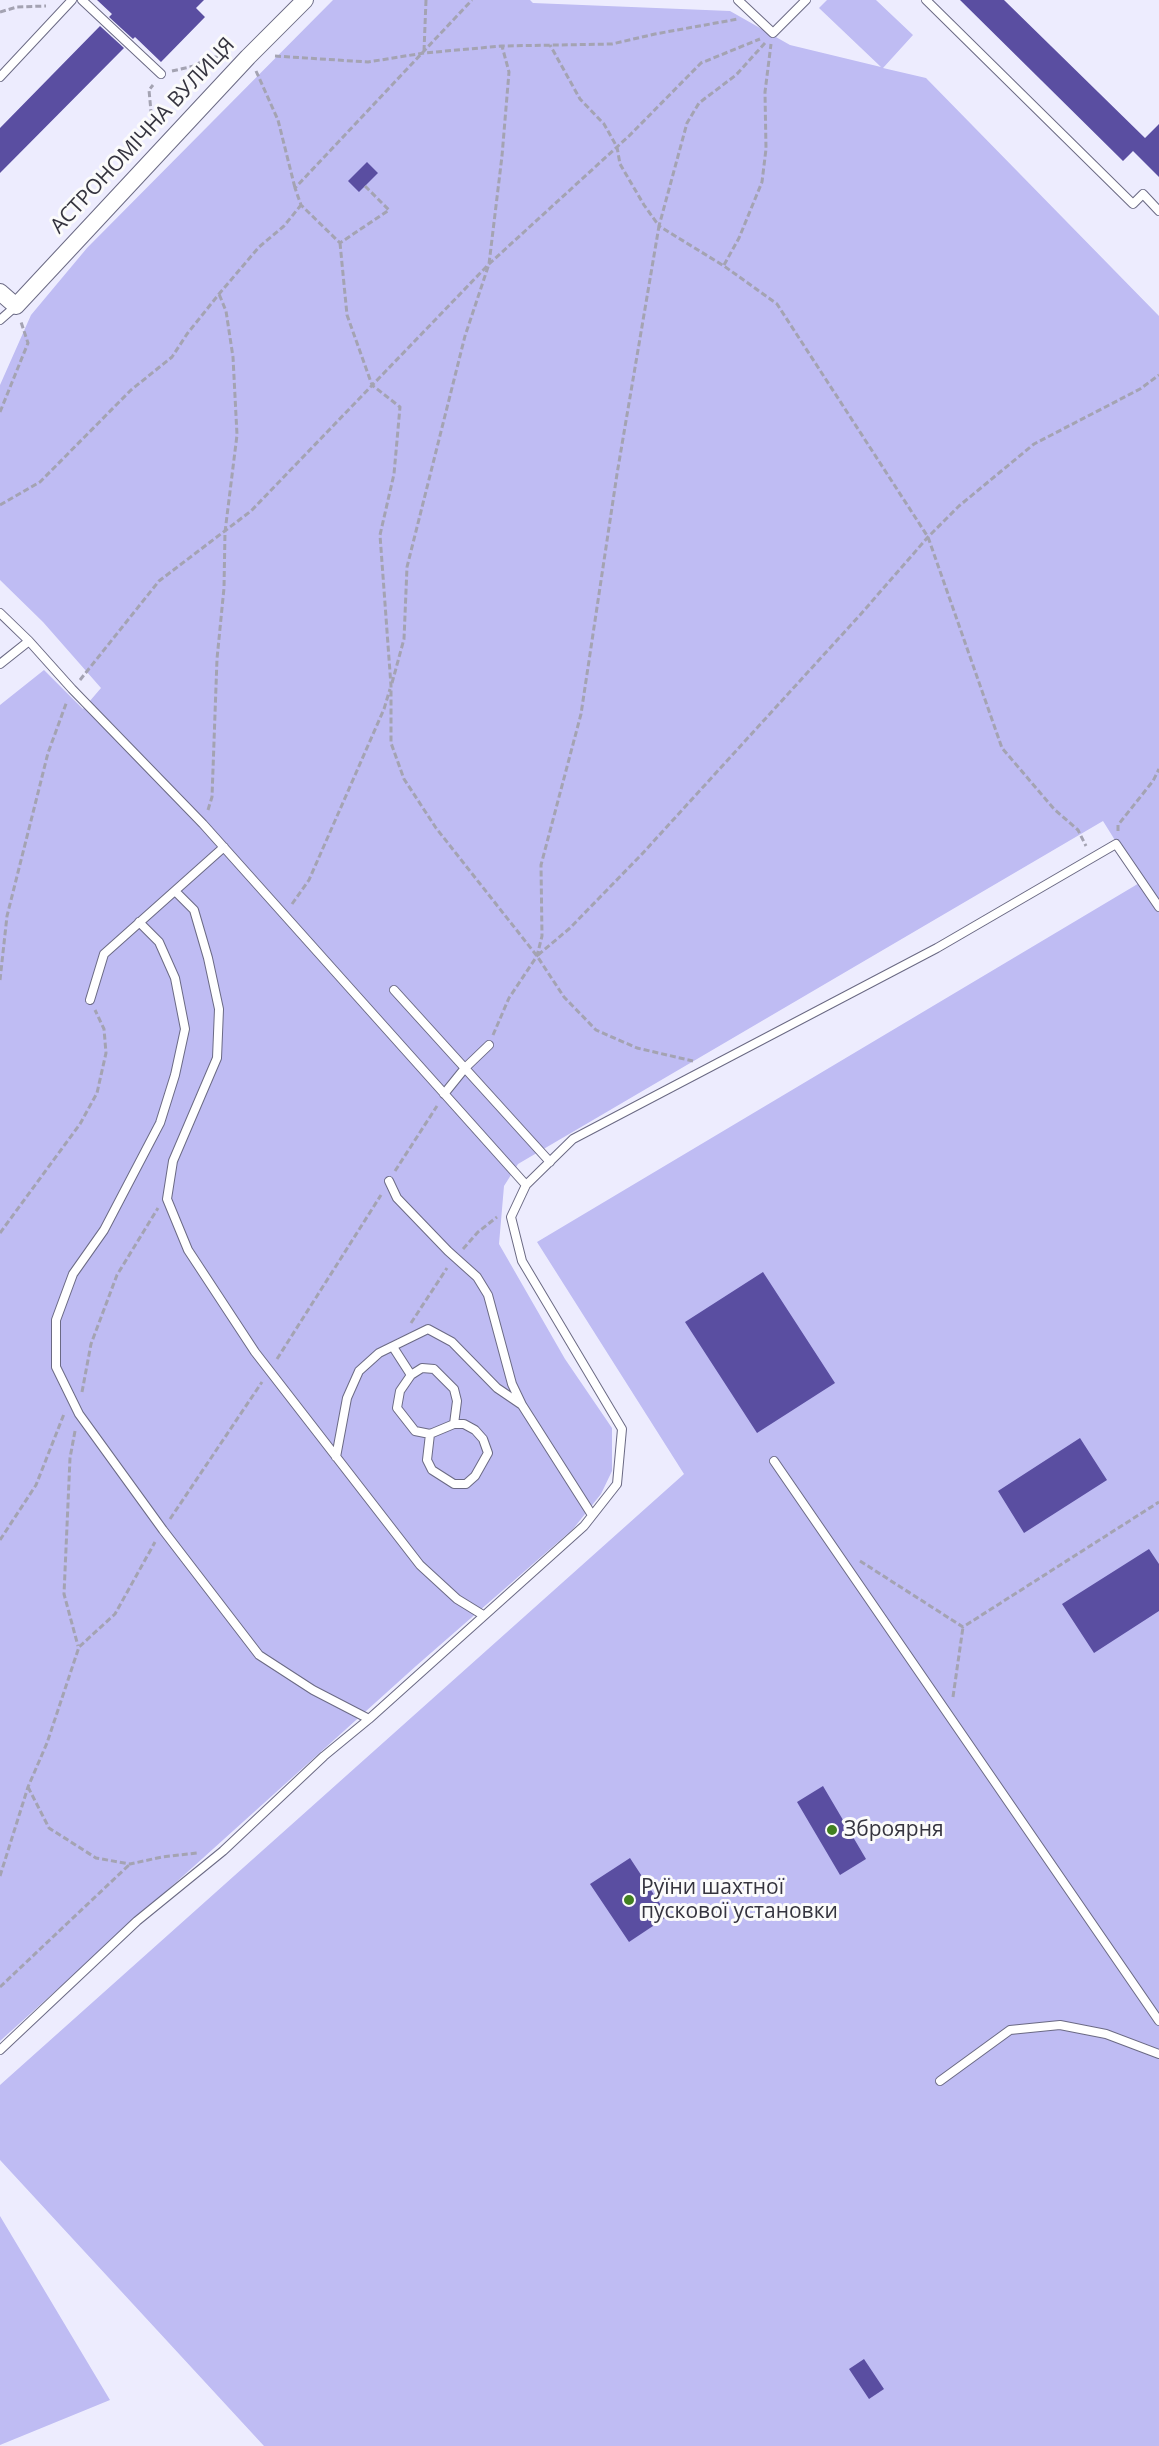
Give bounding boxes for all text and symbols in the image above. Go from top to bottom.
street label: АСТРОНОМІЧНА ВУЛИЦЯ [46,33,240,239]
place label: Зброярня [844,1817,944,1843]
marker: Зброярня [825,1823,839,1837]
place label: Руїни шахтної пускової установки [641,1875,838,1925]
marker: Руїни шахтної пускової установки [622,1893,636,1907]

